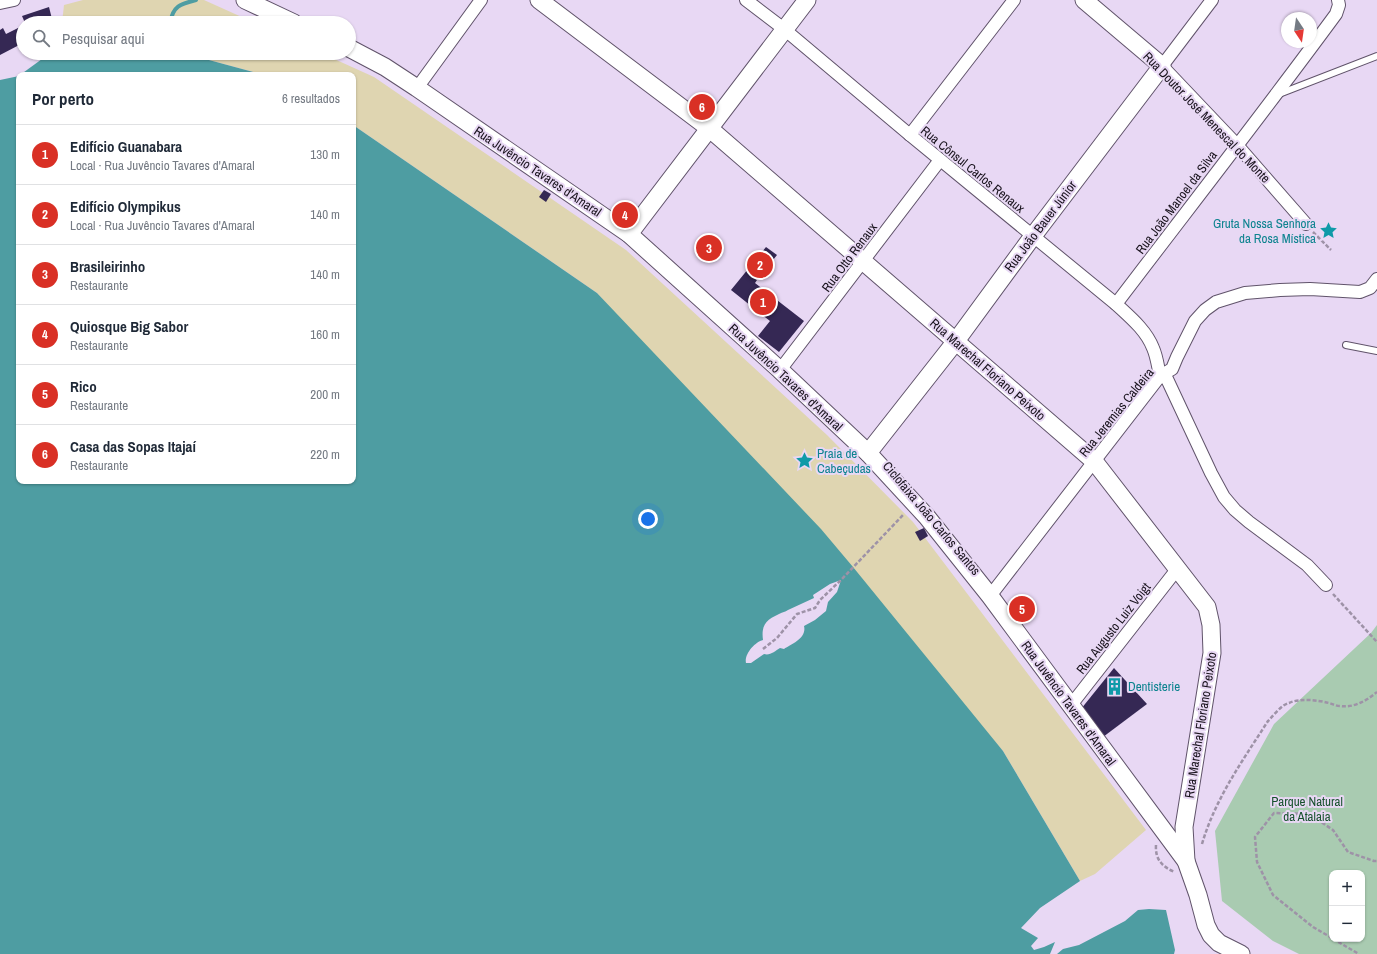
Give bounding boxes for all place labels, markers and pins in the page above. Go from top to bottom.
pin: 6 [689,92,715,122]
pin: 4 [612,200,638,230]
place label: Gruta Nossa Senhora da Rosa Mística [1213,215,1316,247]
place icon: Gruta Nossa Senhora da Rosa Mística [1319,220,1339,240]
pin: 3 [696,233,722,263]
pin: 2 [747,250,773,280]
pin: 1 [750,287,776,317]
place label: Praia de Cabeçudas [817,445,871,477]
place icon: Praia de Cabeçudas [794,450,814,470]
pin: 5 [1009,594,1035,624]
building icon: Dentisterie [1105,676,1125,696]
place label: Dentisterie [1128,678,1180,695]

